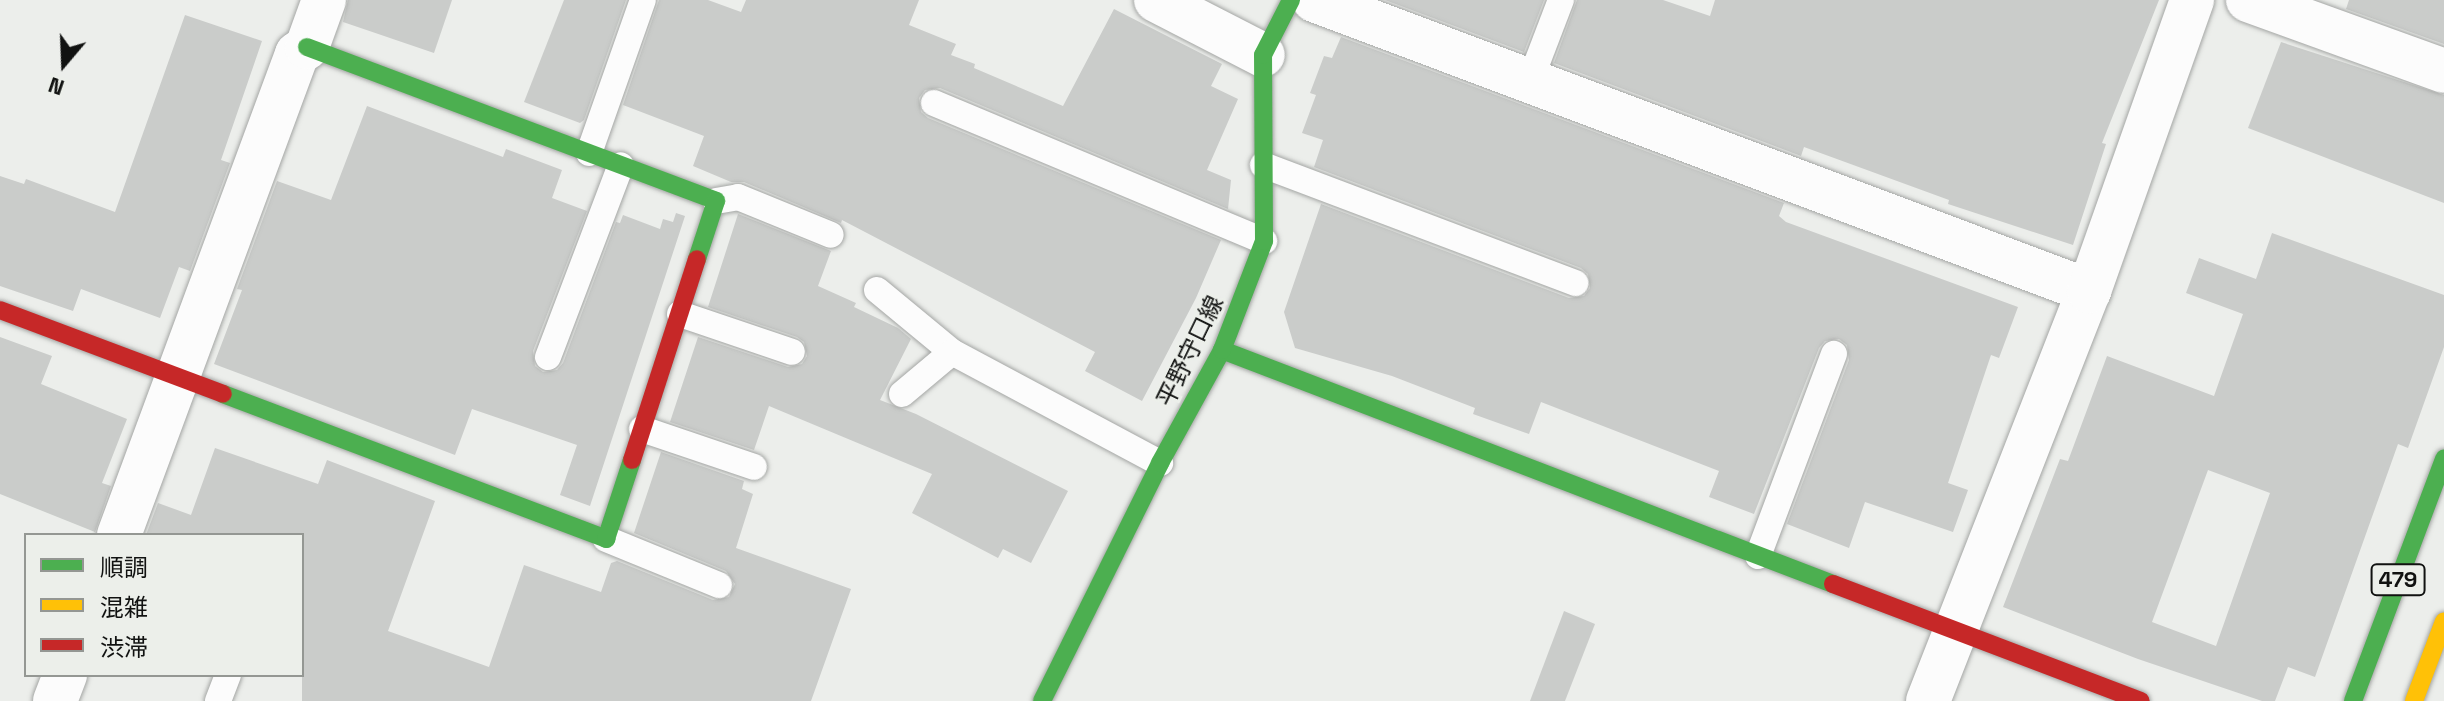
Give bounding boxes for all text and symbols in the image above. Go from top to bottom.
north arrow [24,24,104,104]
text: N [45,71,68,102]
street label: 平野守口線 [1151,291,1229,411]
legend [24,533,304,677]
text: 順調 [100,552,148,583]
road number: 479 [2370,562,2426,598]
text: 混雑 [100,592,148,623]
text: 渋滞 [100,632,148,663]

